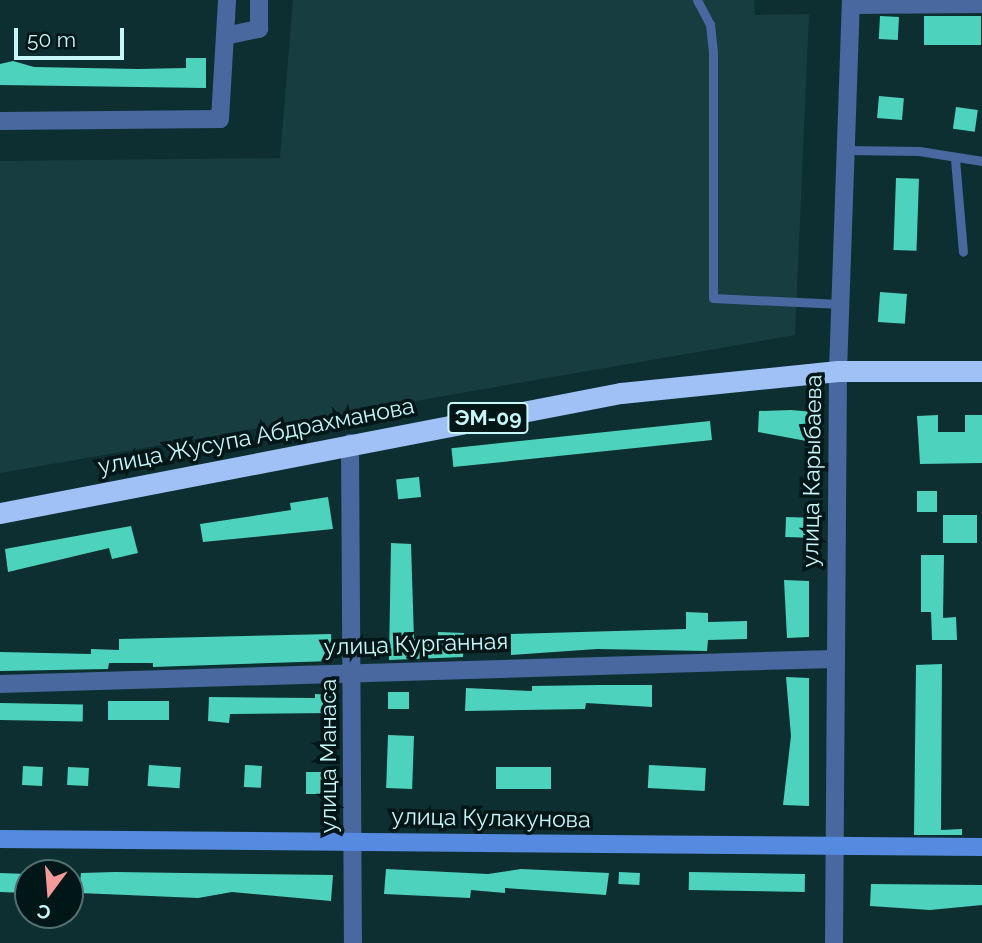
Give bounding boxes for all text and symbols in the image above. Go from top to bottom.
scale bar [18,14,128,58]
text: 50 m [27,27,76,52]
street label: улица Карыбаева [797,374,827,568]
street label: улица Жусупа Абдрахманова [95,392,417,480]
road number: ЭМ-09 [446,400,530,436]
street label: улица Курганная [323,627,509,661]
street label: улица Манаса [314,679,342,833]
street label: улица Кулакунова [391,802,591,834]
north arrow [14,859,84,929]
text: С [34,900,53,925]

